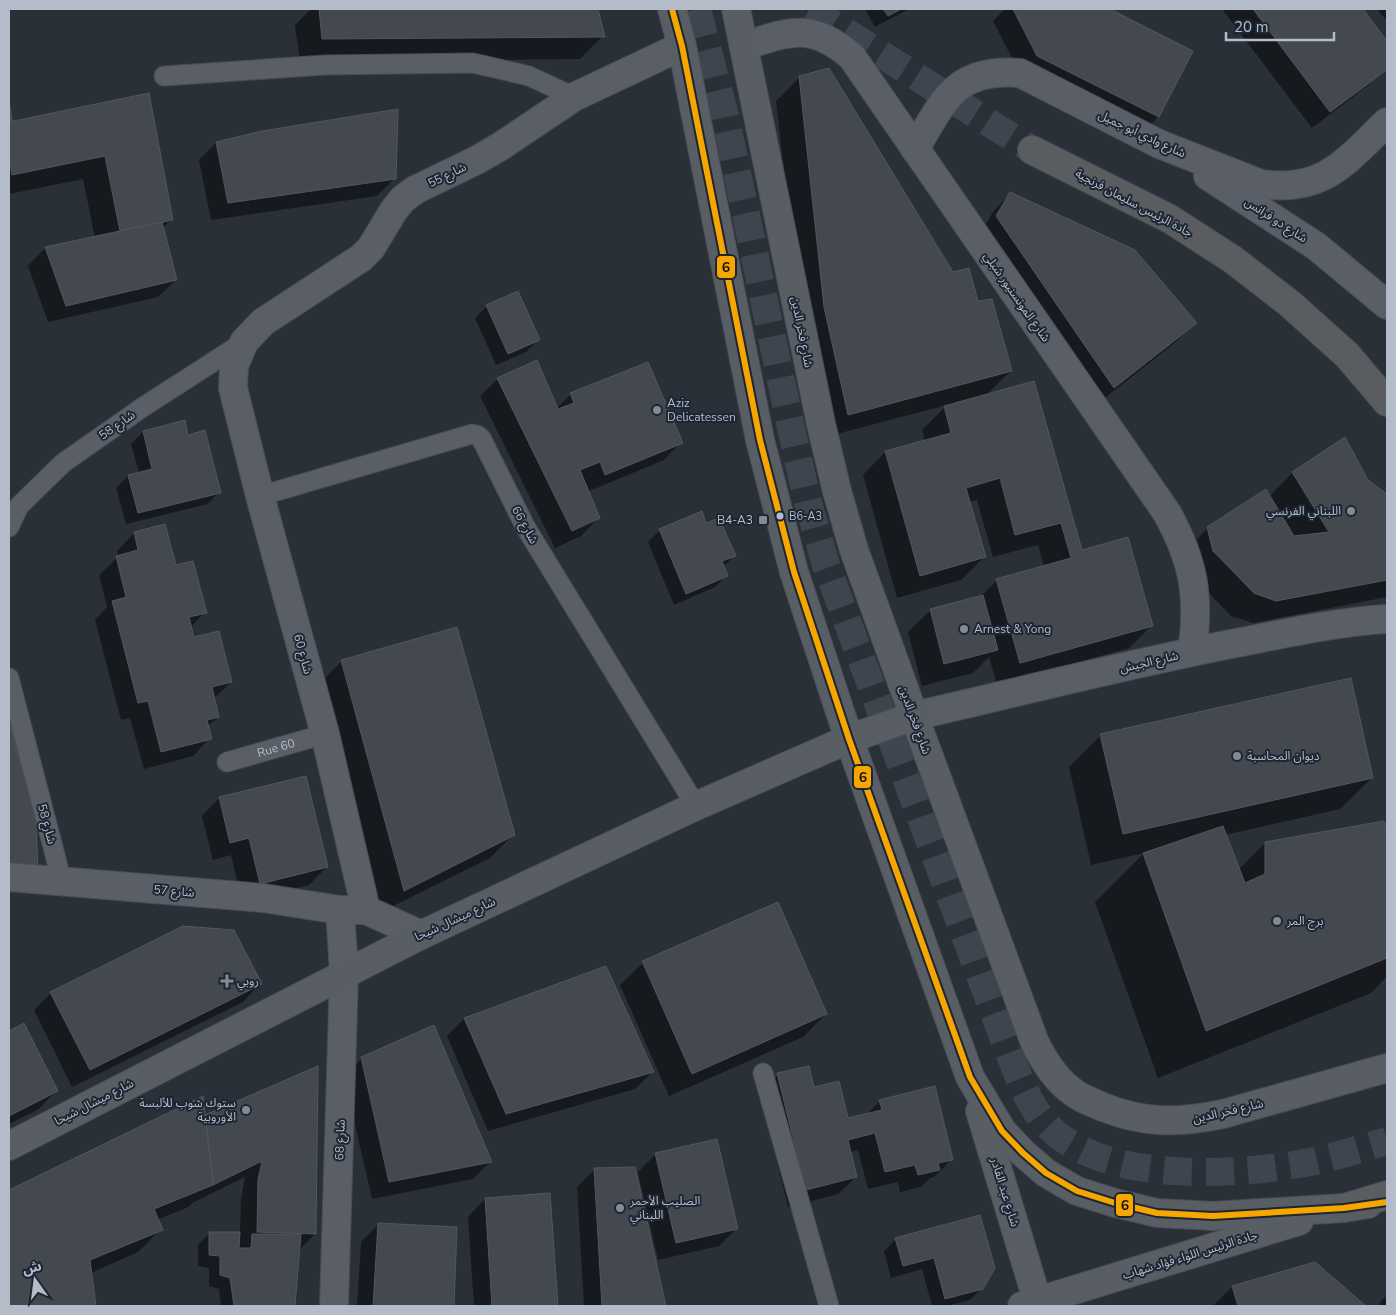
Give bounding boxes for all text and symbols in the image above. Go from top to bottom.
scale bar [1226,10,1334,42]
text: 20 m [1234,17,1269,37]
street label: شارع وادي أبو جميل [1095,107,1188,163]
street label: شارع 55 [425,159,469,192]
street label: جادة الرئيس سليمان فرنجية [1073,165,1195,241]
street label: شارع دو فرانس [1241,194,1310,247]
street label: شارع المونسنيور شبلي [979,249,1054,346]
line badge: 6 [716,255,736,279]
text: 6 [722,258,730,277]
street label: شارع فخر الدين [786,295,817,369]
place label: Aziz Delicatessen [667,395,736,425]
marker: Aziz Delicatessen [651,404,663,416]
street label: شارع 58 [96,407,139,444]
street label: شارع 66 [507,503,542,547]
place label: اللبناني الفرنسي [1266,503,1341,521]
marker: اللبناني الفرنسي [1345,505,1357,517]
place label: B6-A3 [789,509,822,524]
marker: B6-A3 [775,511,785,521]
place label: B4-A3 [717,512,753,528]
marker: B4-A3 [757,514,769,526]
place label: Arnest & Yong [974,621,1051,637]
marker: Arnest & Yong [958,623,970,635]
street label: شارع 60 [289,632,316,676]
street label: شارع الجيش [1118,647,1180,677]
street label: شارع فخر الدين [894,683,935,757]
street label: Rue 60 [255,735,297,761]
place label: ديوان المحاسبة [1247,748,1320,764]
marker: ديوان المحاسبة [1231,750,1243,762]
line badge: 6 [853,765,872,789]
text: 6 [859,768,867,787]
street label: شارع 58 [33,802,60,846]
street label: شارع 57 [153,881,195,902]
street label: شارع ميشال شيحا [412,893,498,946]
place label: برج المر [1286,913,1323,930]
marker: برج المر [1271,915,1283,927]
place label: روبي [237,973,259,991]
marker: روبي [221,975,233,987]
street label: شارع ميشال شيحا [51,1075,137,1130]
place label: ستوك شوب للألبسة الأوروبية [139,1095,236,1125]
street label: شارع فخر الدين [1191,1095,1265,1128]
marker: ستوك شوب للألبسة الأوروبية [240,1104,252,1116]
street label: شارع 68 [331,1119,350,1161]
street label: شارع عبد القادر [986,1154,1023,1229]
place label: الصليب الأحمر اللبناني [629,1193,700,1225]
line badge: 6 [1115,1193,1134,1217]
text: 6 [1121,1196,1129,1215]
marker: الصليب الأحمر اللبناني [614,1202,626,1214]
street label: جادة الرئيس اللواء فؤاد شهاب [1121,1227,1259,1283]
north arrow [10,1255,60,1305]
text: ش [20,1256,44,1279]

